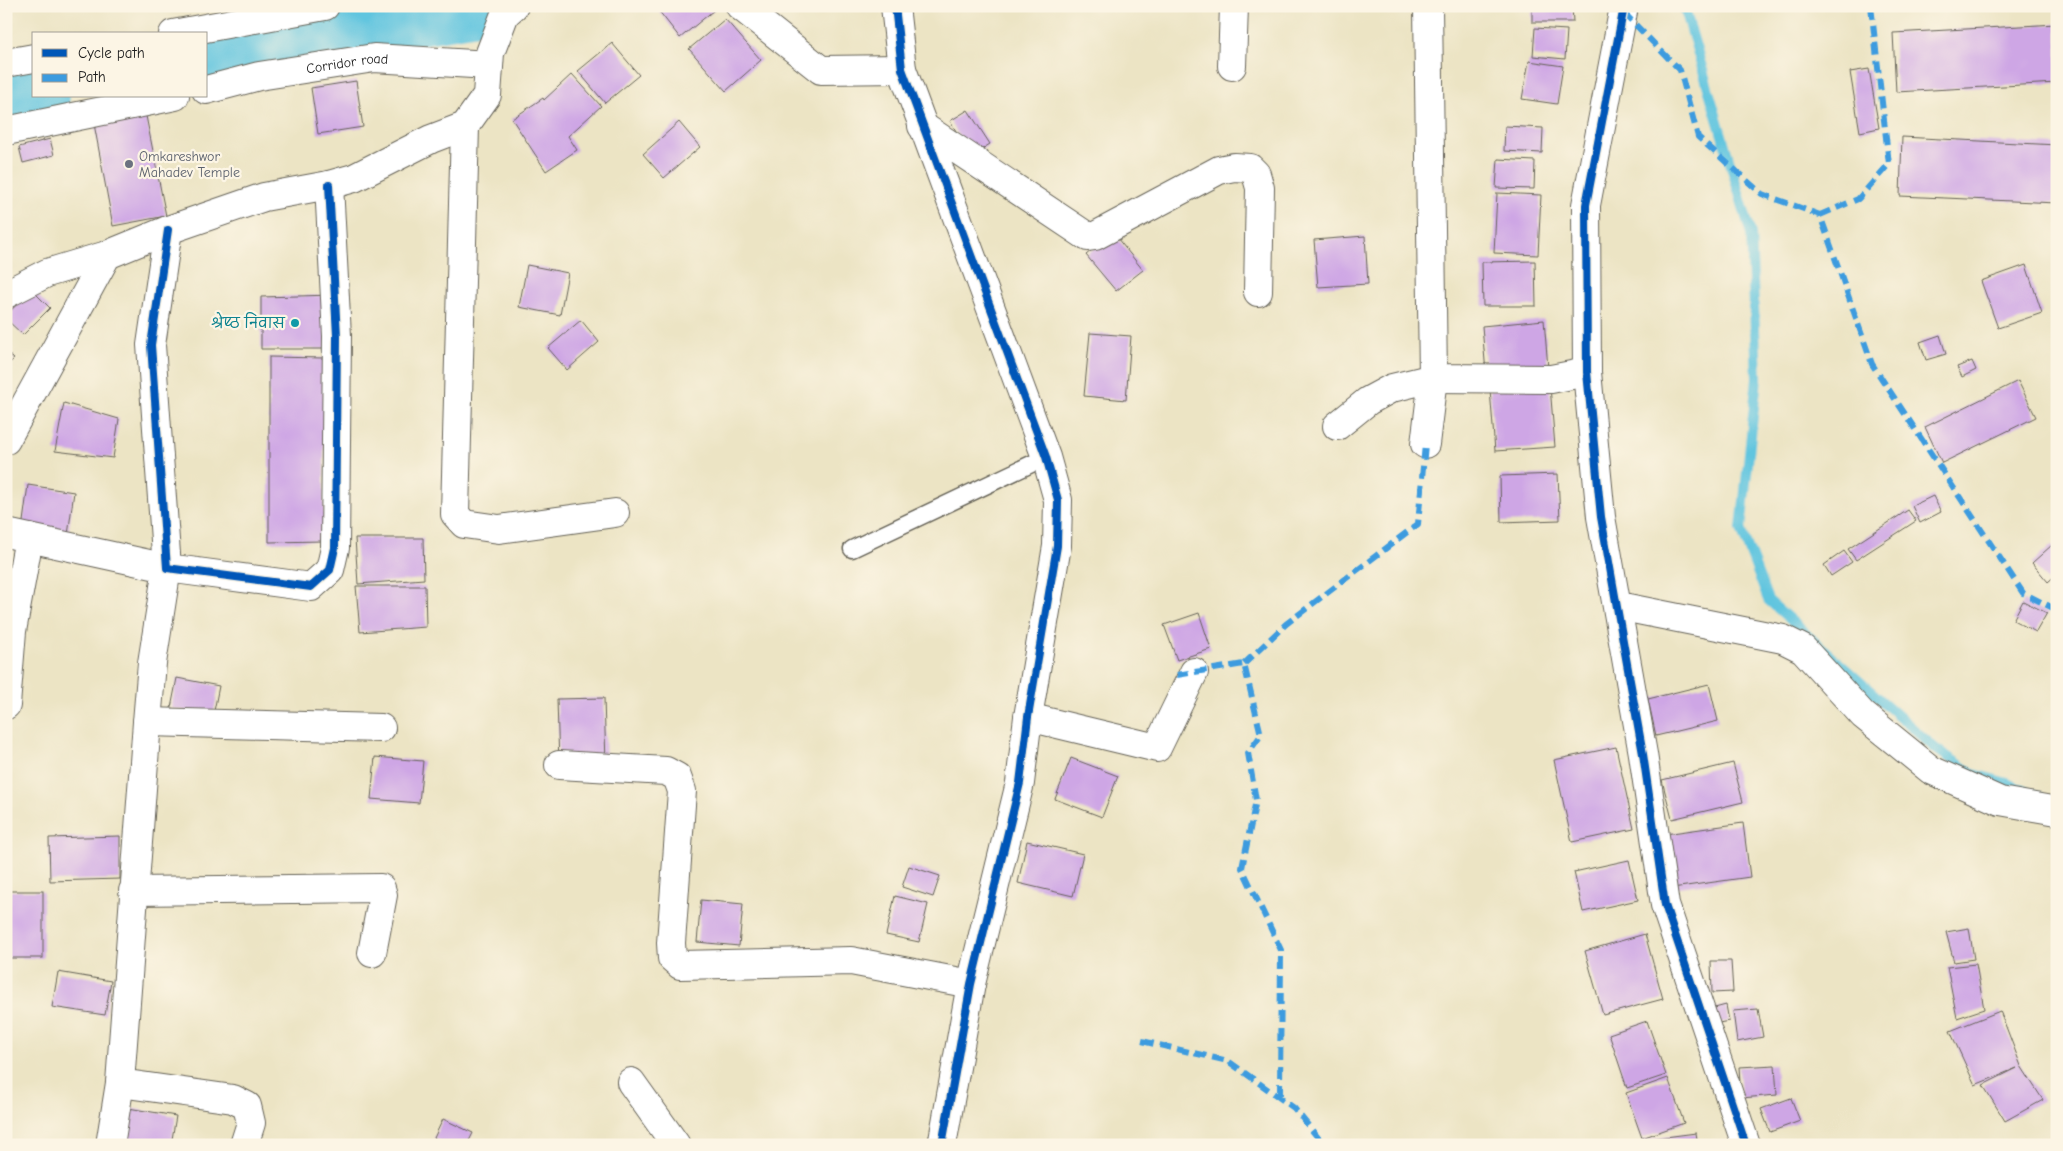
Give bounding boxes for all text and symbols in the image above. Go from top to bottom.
legend [32,32,208,98]
text: Cycle path [78,44,145,62]
street label: Corridor road [305,49,389,77]
text: Path [78,68,106,86]
place label: Omkareshwor Mahadev Temple [139,148,240,181]
marker: Omkareshwor Mahadev Temple [123,158,135,170]
place label: श्रेष्ठ निवास [211,312,287,332]
marker: श्रेष्ठ निवास [289,317,301,329]

